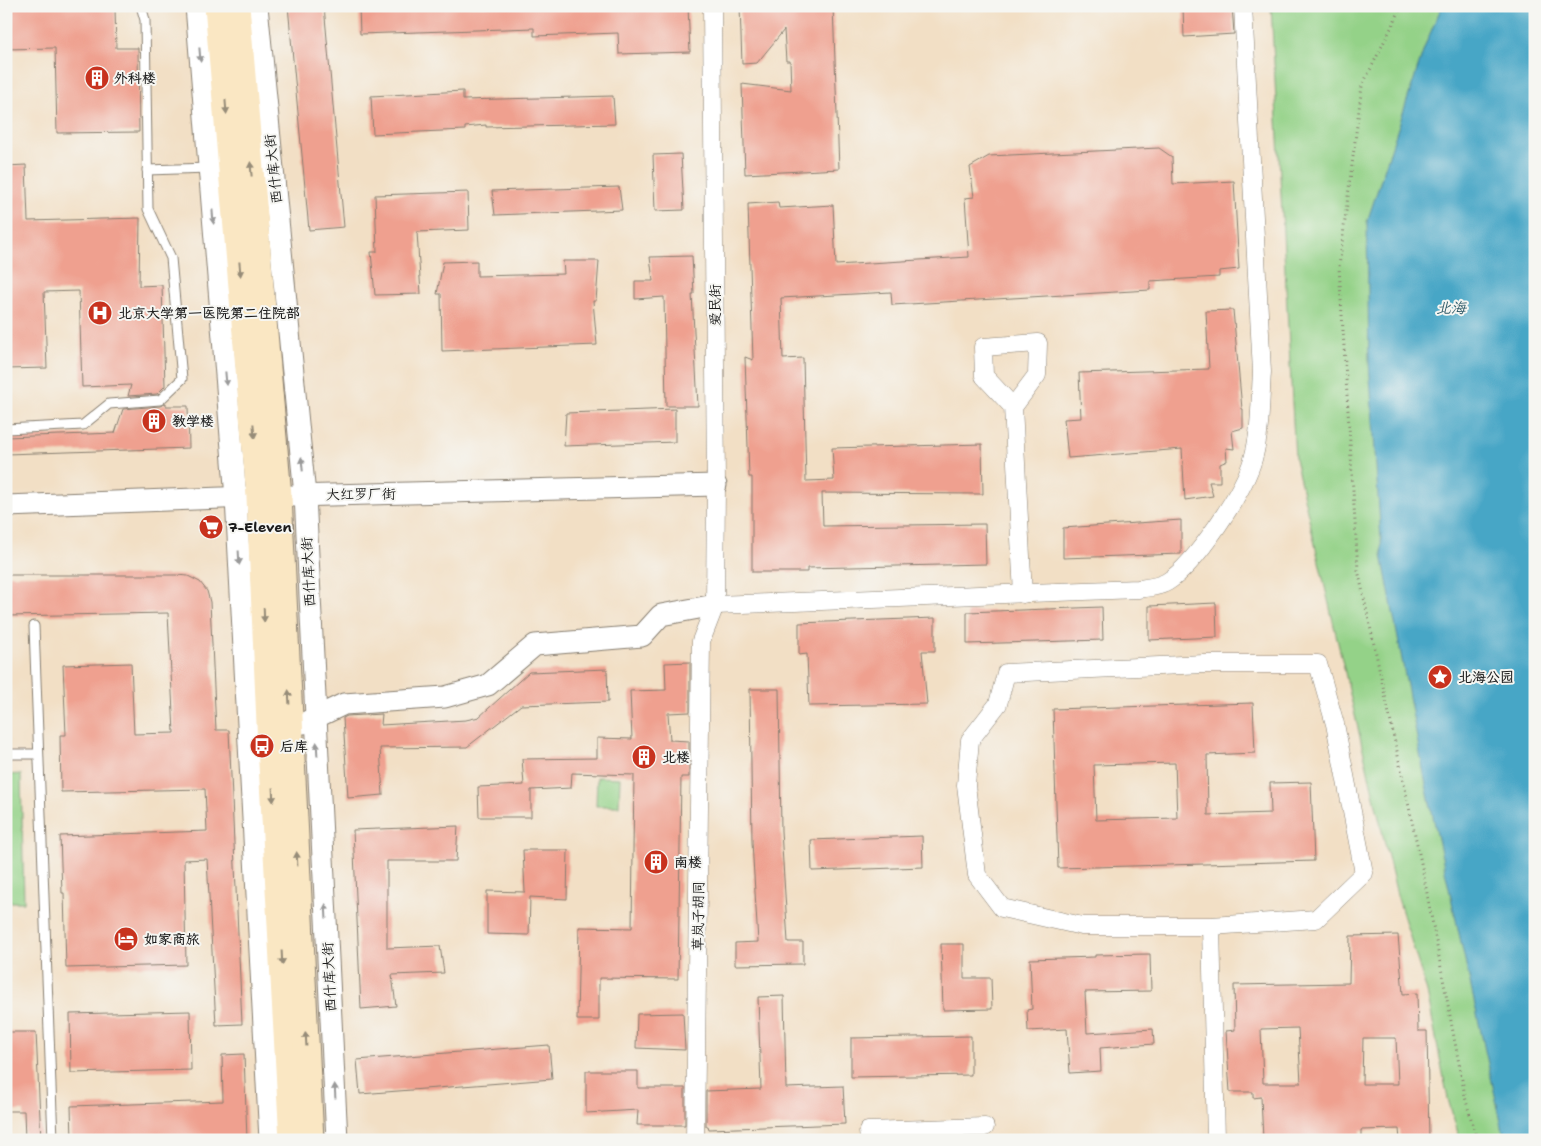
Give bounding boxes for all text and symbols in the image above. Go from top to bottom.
one-way arrow [196,47,204,63]
building icon: 外科楼 [84,65,110,91]
place label: 外科楼 [114,69,156,87]
one-way arrow [222,99,230,115]
street label: 西什库大街 [260,133,286,205]
one-way arrow [247,160,255,176]
one-way arrow [209,209,217,225]
one-way arrow [236,261,244,277]
street label: 爱民街 [706,284,724,326]
water label: 北海 [1436,298,1468,318]
hospital icon: 北京大学第一医院第二住院部 [87,300,113,326]
place label: 北京大学第一医院第二住院部 [118,304,300,322]
one-way arrow [223,371,231,387]
building icon: 教学楼 [141,408,167,434]
place label: 教学楼 [172,412,214,430]
one-way arrow [250,423,258,439]
one-way arrow [297,456,305,472]
street label: 大红罗厂街 [326,484,396,504]
supermarket icon: 7-Eleven [198,514,224,540]
place label: 7-Eleven [228,518,292,536]
street label: 西什库大街 [297,537,319,607]
one-way arrow [236,550,244,566]
one-way arrow [261,608,269,624]
place icon: 北海公园 [1427,664,1453,690]
place label: 北海公园 [1458,668,1514,686]
one-way arrow [284,688,292,704]
bus stop icon: 后库 [249,733,275,759]
place label: 后库 [280,737,308,755]
one-way arrow [313,741,321,757]
building icon: 北楼 [631,744,657,770]
place label: 北楼 [662,748,690,766]
one-way arrow [269,788,277,804]
building icon: 南楼 [643,849,669,875]
one-way arrow [293,851,301,867]
place label: 南楼 [674,853,702,871]
street label: 草岚子胡同 [688,881,708,951]
one-way arrow [321,903,329,919]
hotel icon: 如家商旅 [113,926,139,952]
place label: 如家商旅 [144,930,200,948]
street label: 西什库大街 [318,942,340,1012]
one-way arrow [278,950,286,966]
one-way arrow [301,1030,309,1046]
one-way arrow [330,1083,338,1099]

